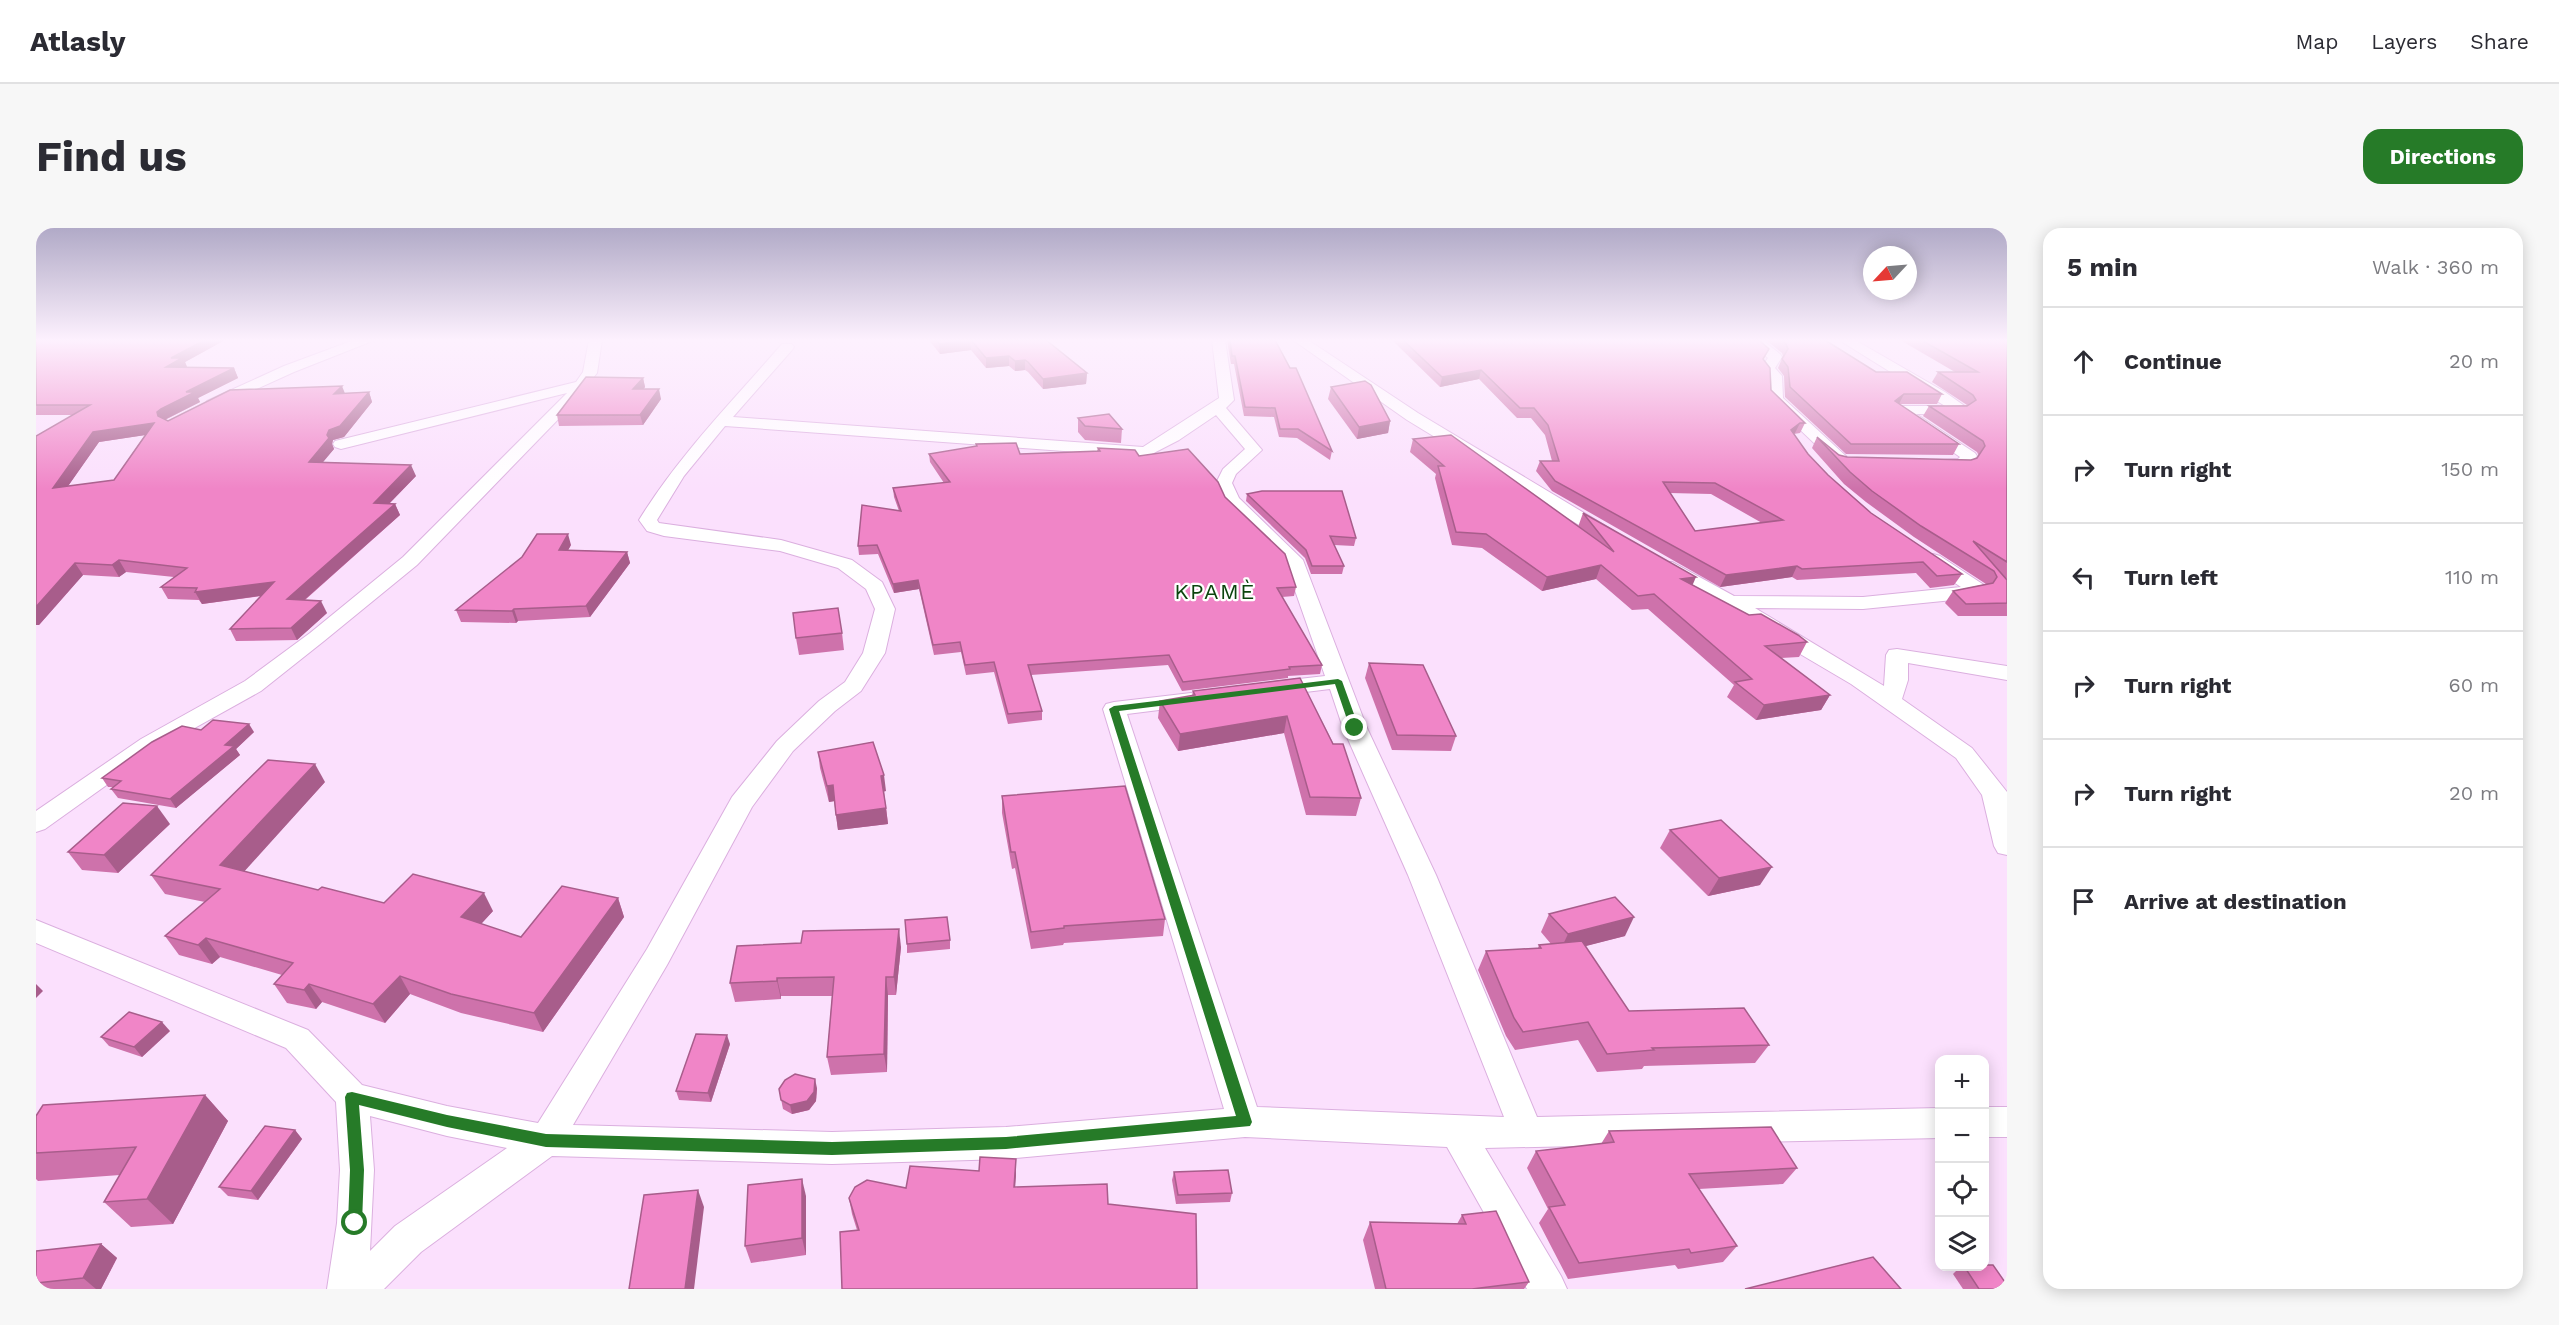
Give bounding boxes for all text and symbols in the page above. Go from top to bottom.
text: Atlasly [30,25,125,58]
text: Map [2295,29,2338,54]
text: Layers [2371,29,2437,54]
text: Share [2470,29,2529,54]
button: Directions [2363,129,2523,184]
text: Find us [36,132,187,181]
north arrow [1863,246,1917,300]
text: 5 min [2067,252,2138,282]
text: Walk · 360 m [2372,255,2499,279]
icon: ahead [2067,345,2100,378]
text: Continue [2124,349,2222,374]
text: 20 m [2449,349,2499,373]
icon: right [2067,453,2100,486]
text: Turn right [2124,457,2231,482]
text: 150 m [2441,457,2499,481]
icon: left [2067,561,2100,594]
text: Turn left [2124,565,2218,590]
text: 110 m [2445,565,2499,589]
district label: KPAMÈ [1174,579,1256,604]
icon: right [2067,669,2100,702]
text: Turn right [2124,673,2231,698]
text: 60 m [2449,673,2499,697]
route end [1341,714,1367,740]
icon: right [2067,777,2100,810]
text: Turn right [2124,781,2231,806]
text: 20 m [2449,781,2499,805]
icon: arrive [2067,885,2100,918]
text: Arrive at destination [2124,889,2347,914]
map controls [1935,1055,1989,1271]
button: + [1935,1055,1989,1109]
button: − [1935,1109,1989,1163]
button: locate [1935,1163,1989,1217]
route start [341,1209,367,1235]
button: layers [1935,1217,1989,1271]

